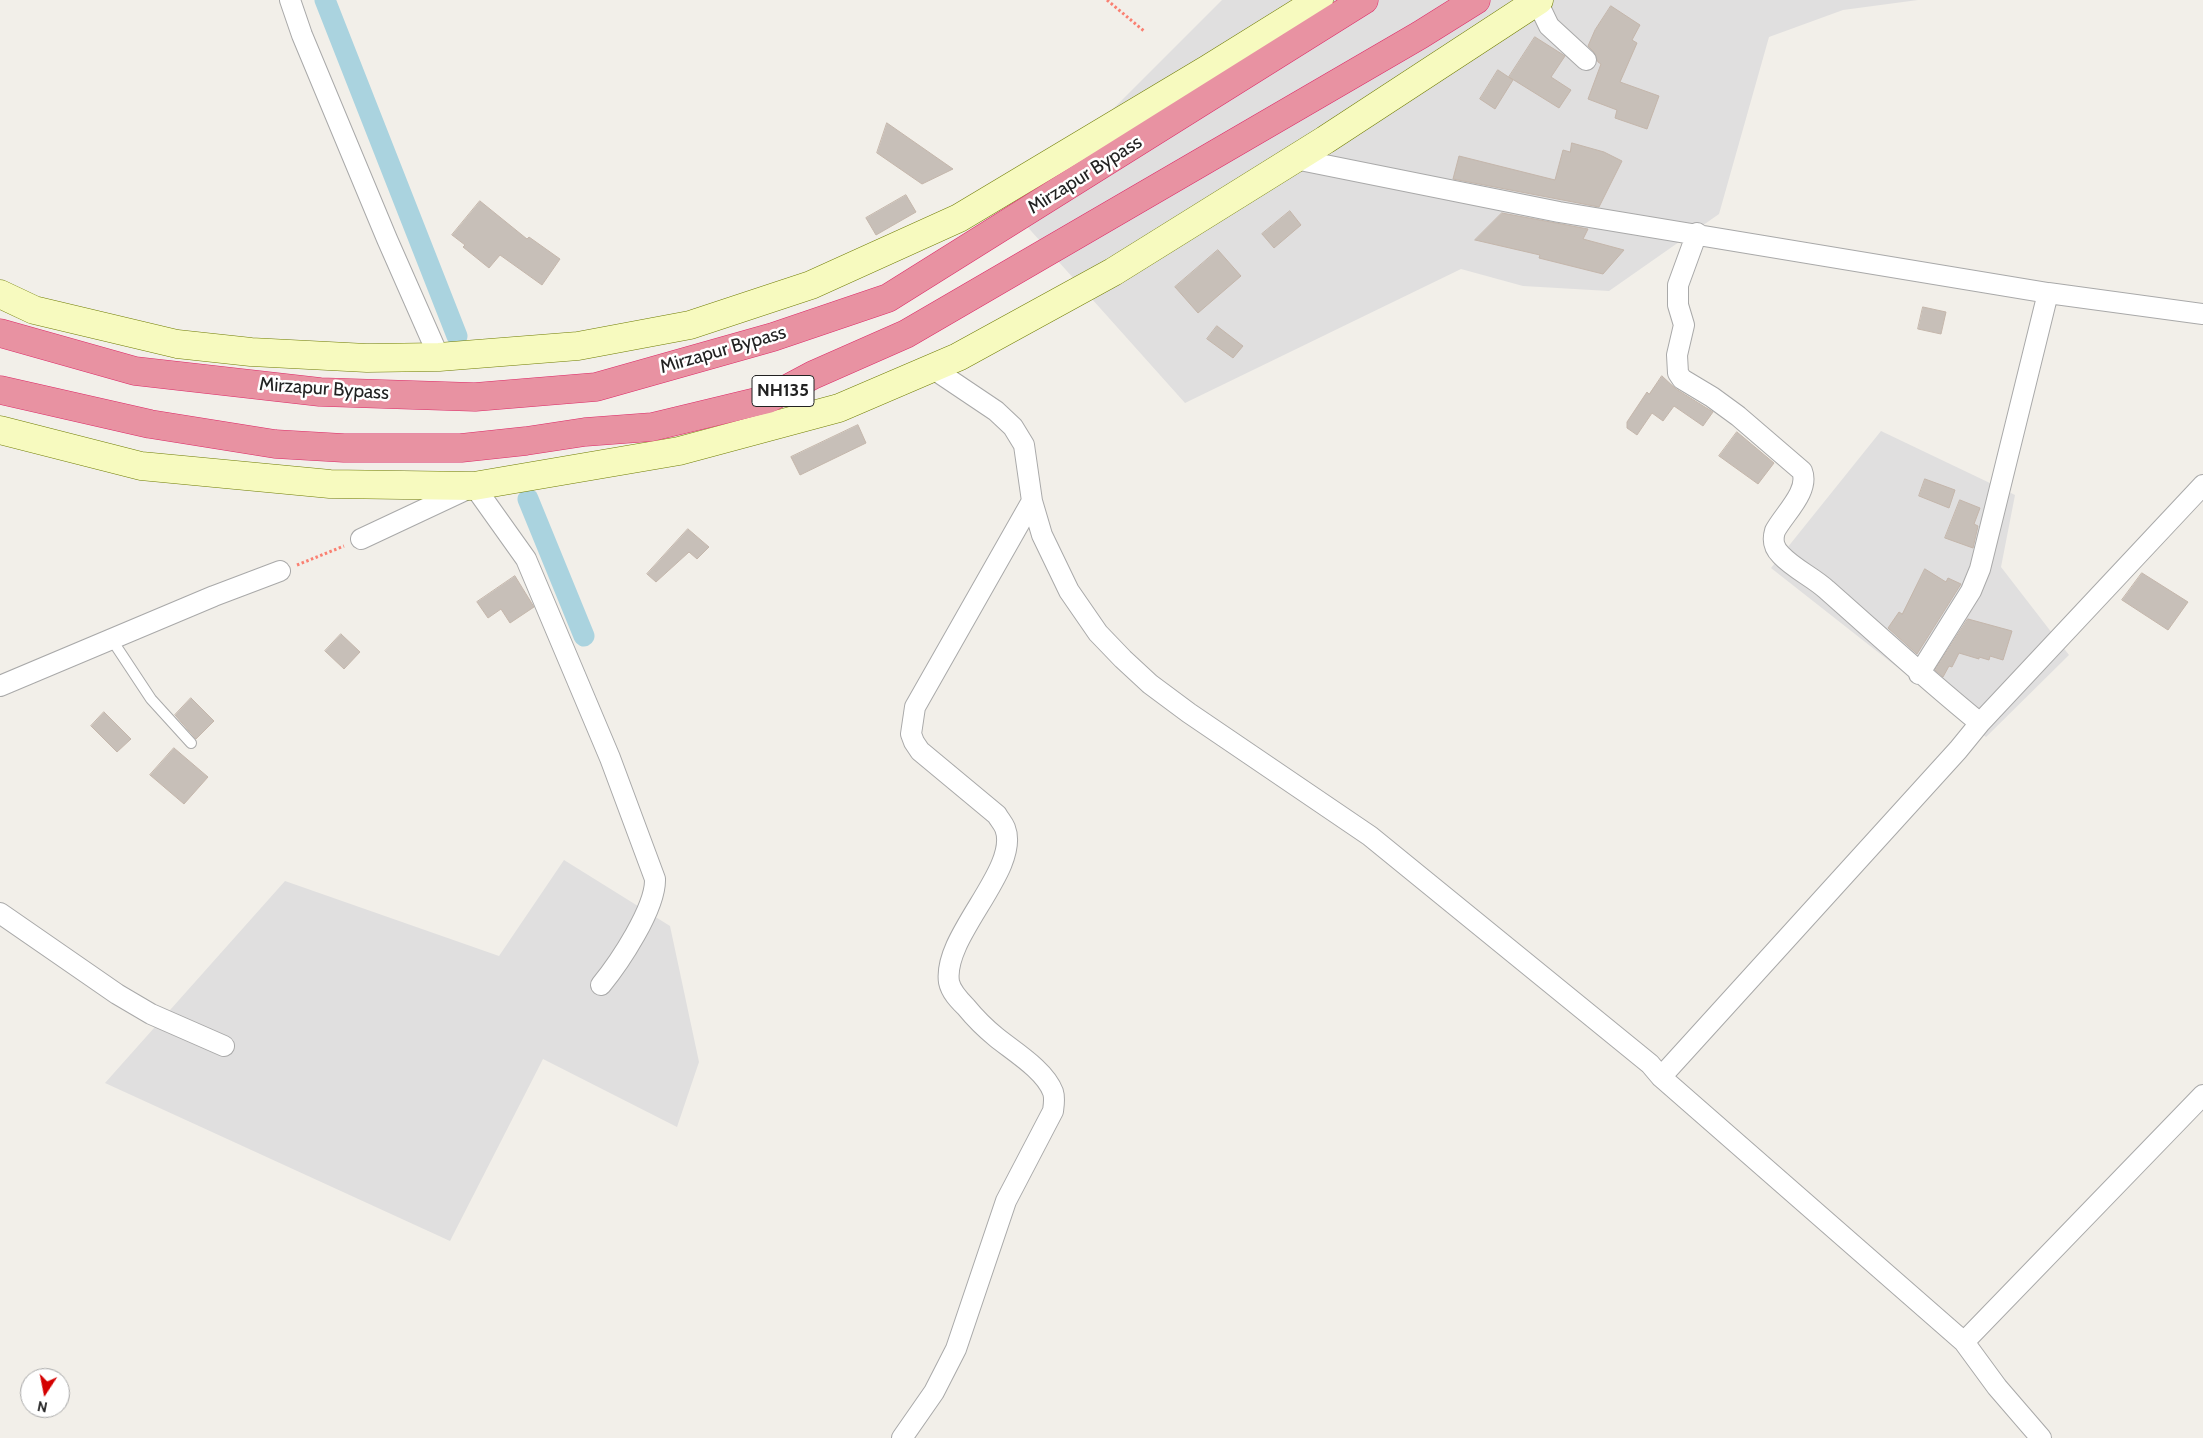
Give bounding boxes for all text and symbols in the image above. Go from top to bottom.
street label: Mirzapur Bypass [1024,131,1146,219]
street label: Mirzapur Bypass [657,321,789,379]
street label: Mirzapur Bypass [258,373,390,405]
road number: NH135 [752,376,814,406]
north arrow [20,1368,70,1418]
text: N [36,1397,49,1417]

